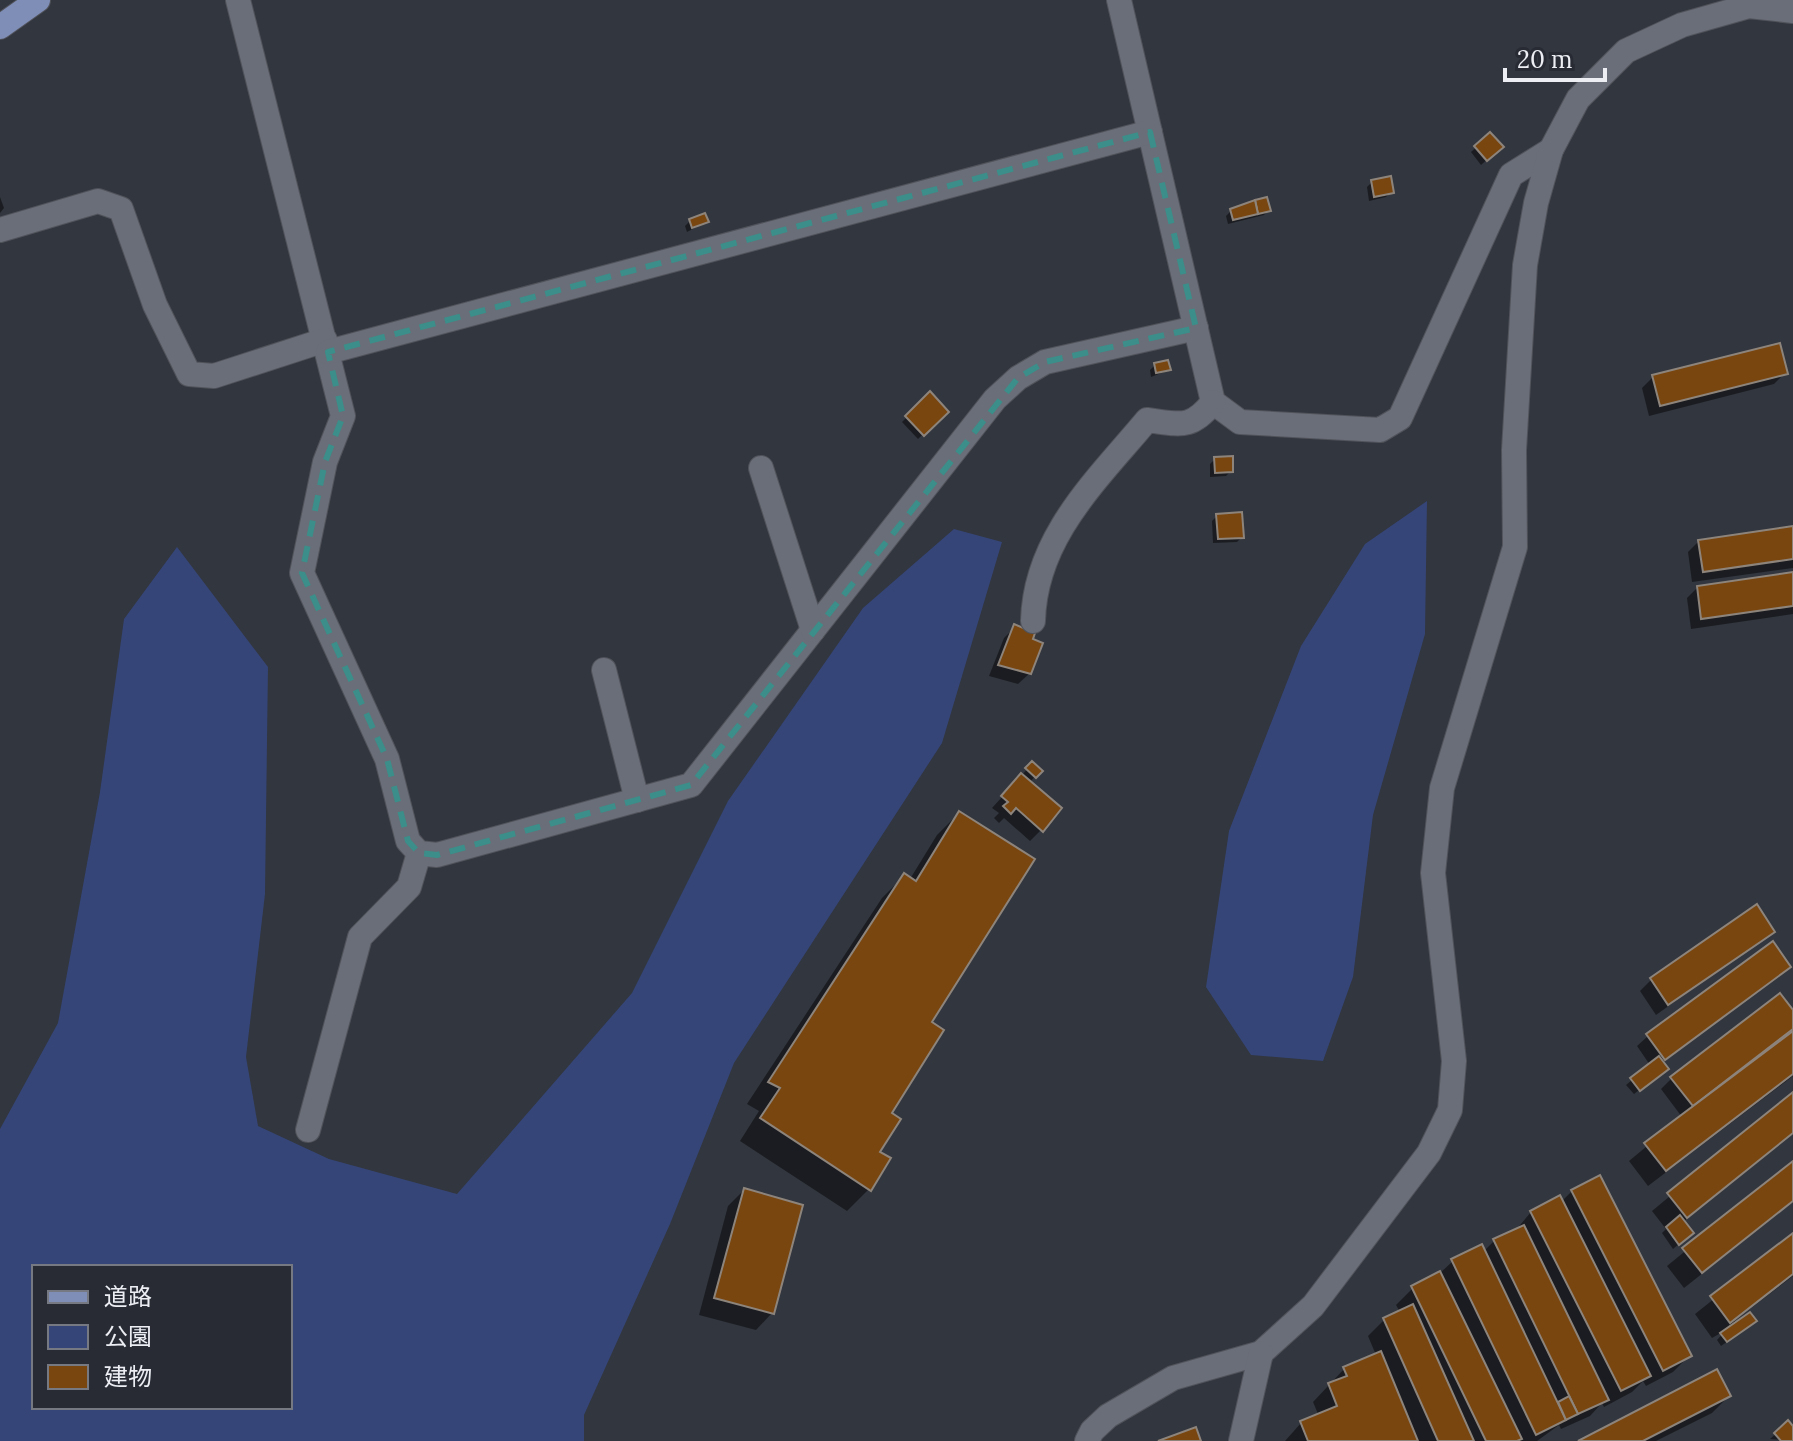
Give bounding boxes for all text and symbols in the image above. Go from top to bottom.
scale bar [1505,32,1605,82]
text: 20 m [1517,44,1573,75]
legend [32,1265,292,1409]
text: 道路 [104,1281,152,1312]
text: 公園 [104,1321,152,1352]
text: 建物 [104,1361,152,1392]

